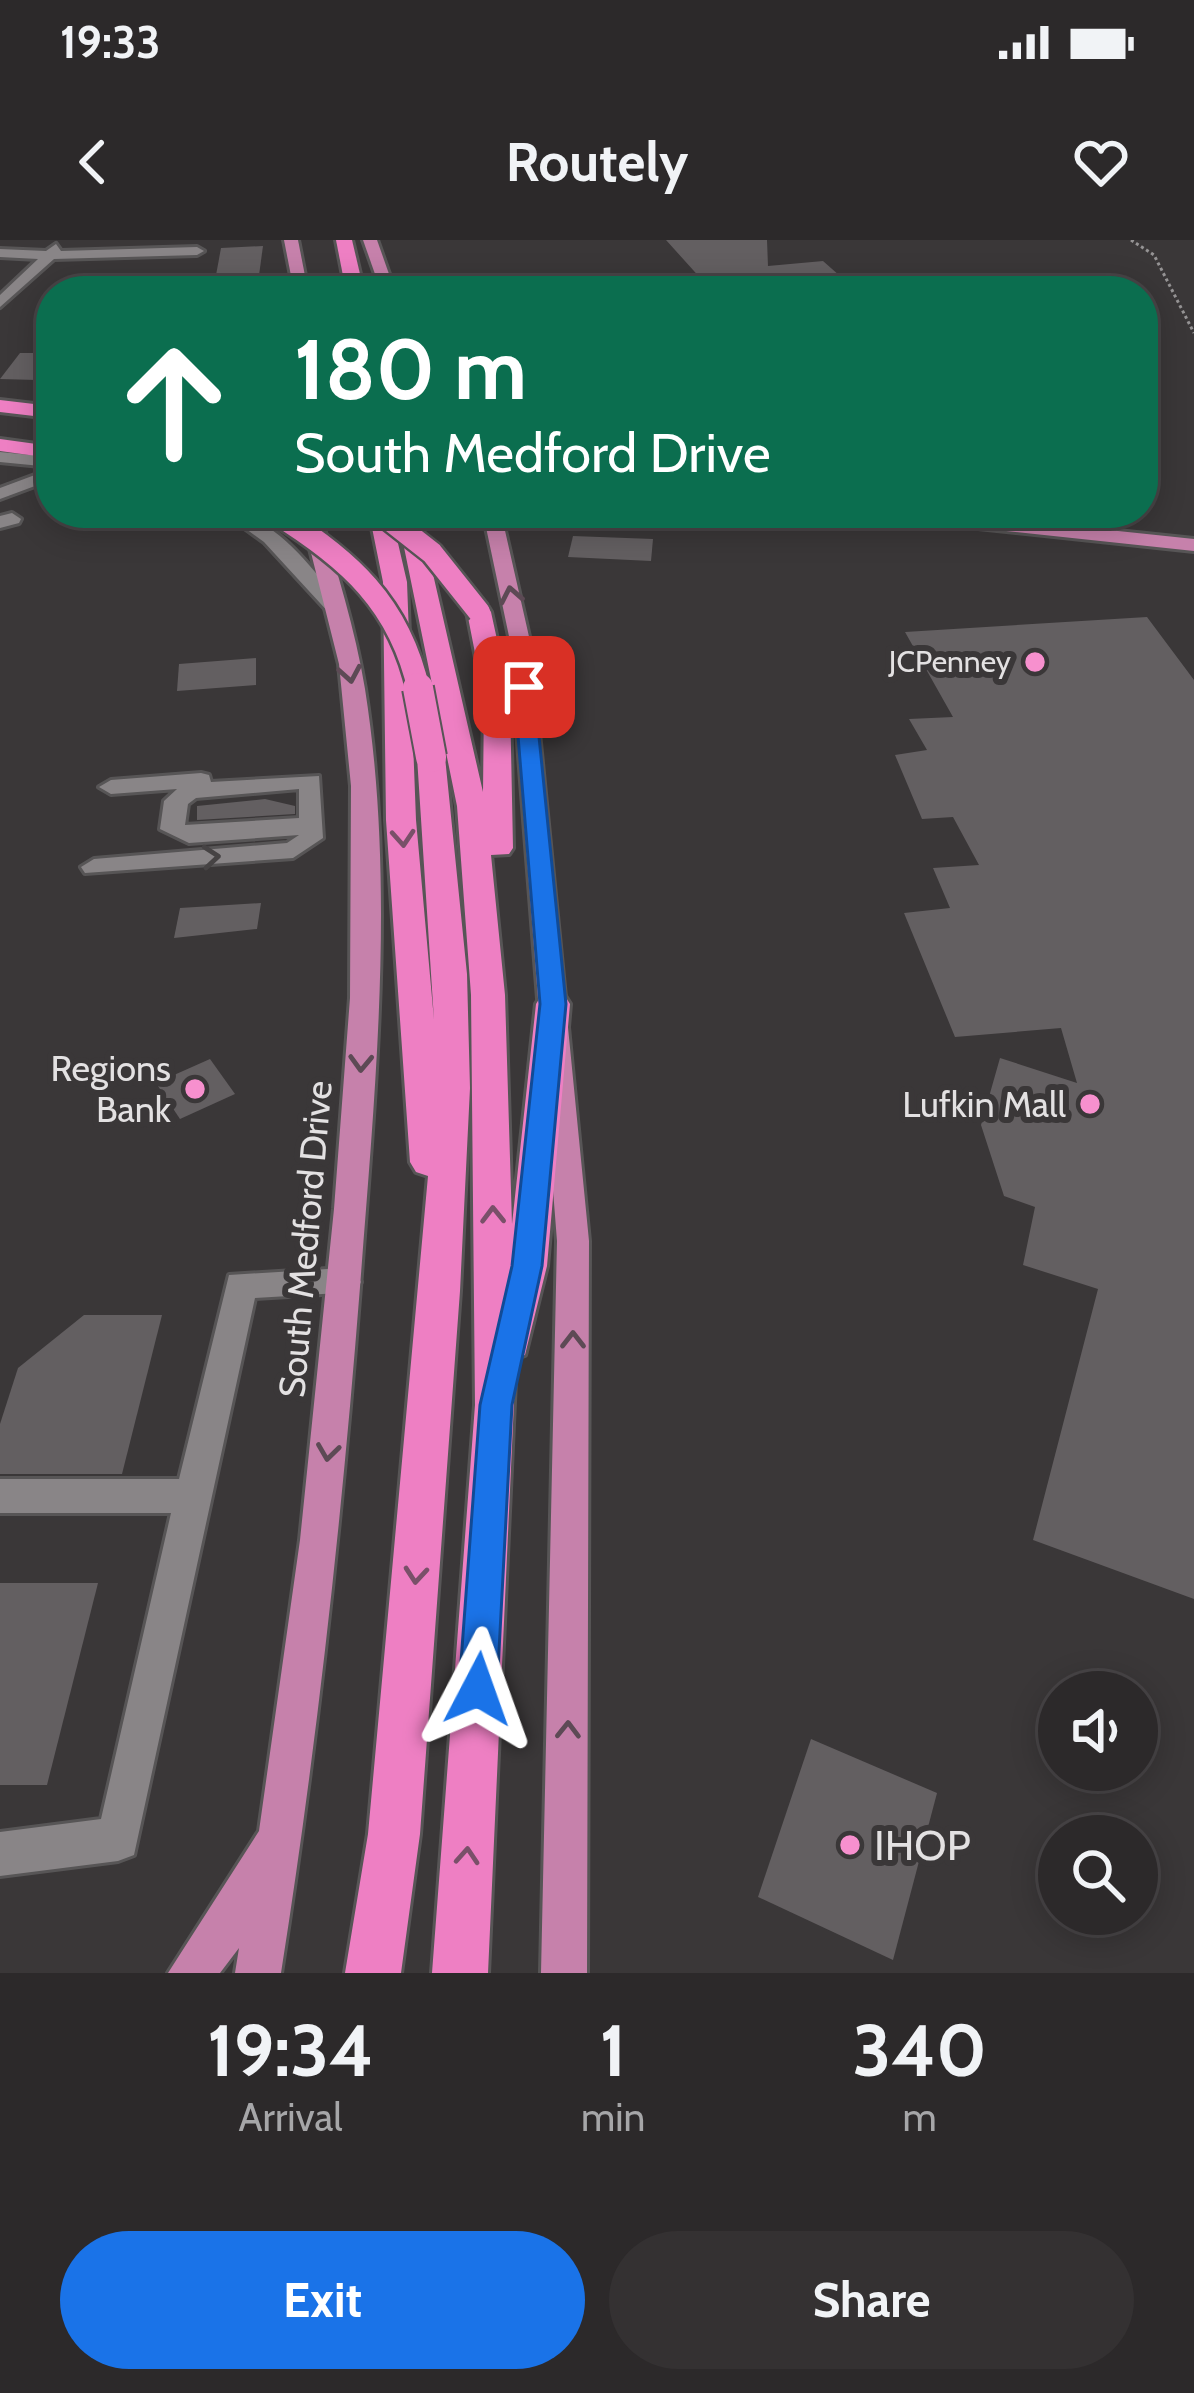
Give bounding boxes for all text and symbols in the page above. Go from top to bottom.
text: 19:33 [60,15,160,69]
icon: back [60,129,126,195]
text: Routely [506,129,688,195]
icon: heart [1068,129,1134,195]
text: 180 m [294,318,527,420]
icon: ahead [96,324,252,480]
text: South Medford Drive [294,420,771,486]
one-way arrow [500,585,525,605]
pin [473,636,575,738]
place label: JCPenney [888,643,1011,680]
marker: JCPenney [1022,649,1048,675]
icon: arrive [491,654,557,720]
one-way arrow [336,664,361,684]
one-way arrow [389,829,415,848]
one-way arrow [202,845,221,870]
place label: Regions Bank [50,1046,172,1131]
one-way arrow [348,1054,374,1073]
marker: Regions Bank [182,1076,208,1102]
street label: South Medford Drive [269,1079,341,1399]
place label: Lufkin Mall [902,1082,1066,1126]
marker: Lufkin Mall [1077,1091,1103,1117]
one-way arrow [481,1205,507,1224]
one-way arrow [560,1330,586,1348]
one-way arrow [316,1442,342,1462]
one-way arrow [404,1566,429,1585]
position arrow [415,1626,541,1752]
map controls [1038,1671,1158,1935]
button: sound [1038,1671,1158,1791]
one-way arrow [555,1720,581,1738]
button: search [1038,1815,1158,1935]
place label: IHOP [874,1819,971,1871]
marker: IHOP [837,1832,863,1858]
one-way arrow [454,1846,480,1865]
text: 19:34 [207,2007,374,2094]
text: 1 [600,2007,626,2094]
text: 340 [852,2007,987,2094]
text: Arrival [239,2093,342,2141]
text: min [581,2093,645,2141]
text: m [903,2093,937,2141]
button: Exit [60,2231,585,2369]
button: Share [609,2231,1134,2369]

